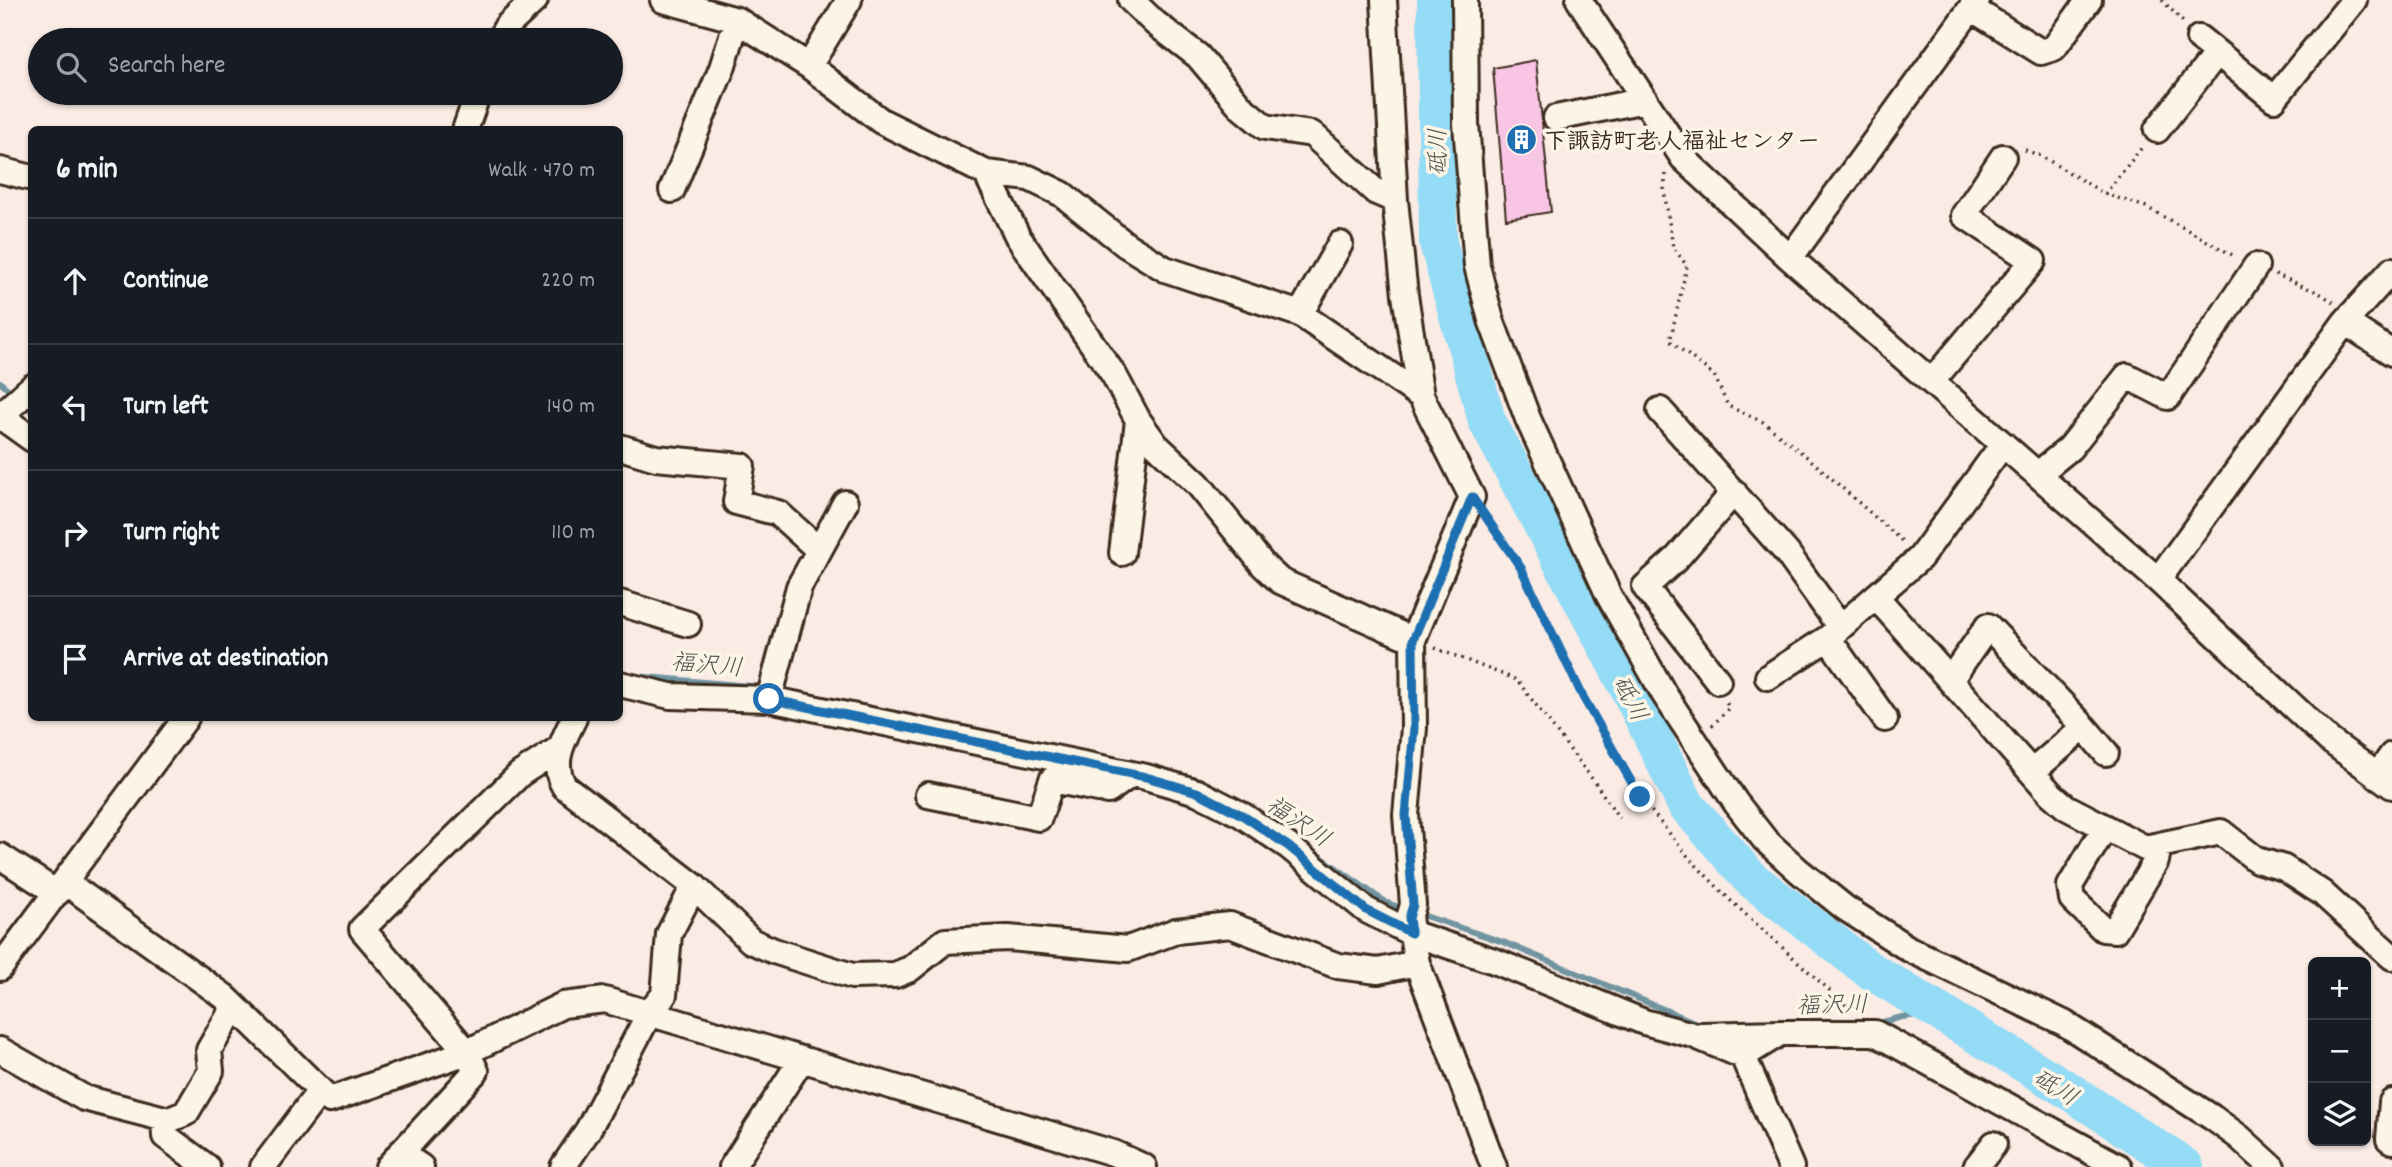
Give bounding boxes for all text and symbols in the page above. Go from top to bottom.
search box [28,28,623,105]
icon: search [52,48,90,86]
text: Search here [108,48,226,85]
building icon: 下諏訪町老人福祉センター [1504,123,1538,157]
place label: 下諏訪町老人福祉センター [1544,127,1820,160]
water label: 砥川 [1423,128,1457,176]
text: 6 min [56,150,118,193]
text: Walk · 470 m [488,155,595,188]
icon: ahead [56,262,94,300]
text: Continue [123,263,208,300]
text: 220 m [541,265,595,298]
icon: left [56,388,94,426]
text: Turn left [123,389,209,426]
text: 140 m [547,391,595,424]
icon: right [56,514,94,552]
text: Turn right [123,515,220,552]
text: 110 m [551,517,595,550]
icon: arrive [56,640,94,678]
text: Arrive at destination [123,641,328,678]
water label: 福沢川 [669,647,744,687]
water label: 砥川 [1602,670,1654,728]
route start [753,683,784,714]
route end [1624,781,1655,812]
water label: 福沢川 [1258,789,1337,858]
map controls [2308,957,2371,1146]
button: + [2308,957,2371,1020]
water label: 福沢川 [1796,989,1868,1025]
button: − [2308,1020,2371,1083]
water label: 砥川 [2025,1062,2084,1117]
button: layers [2308,1083,2371,1146]

